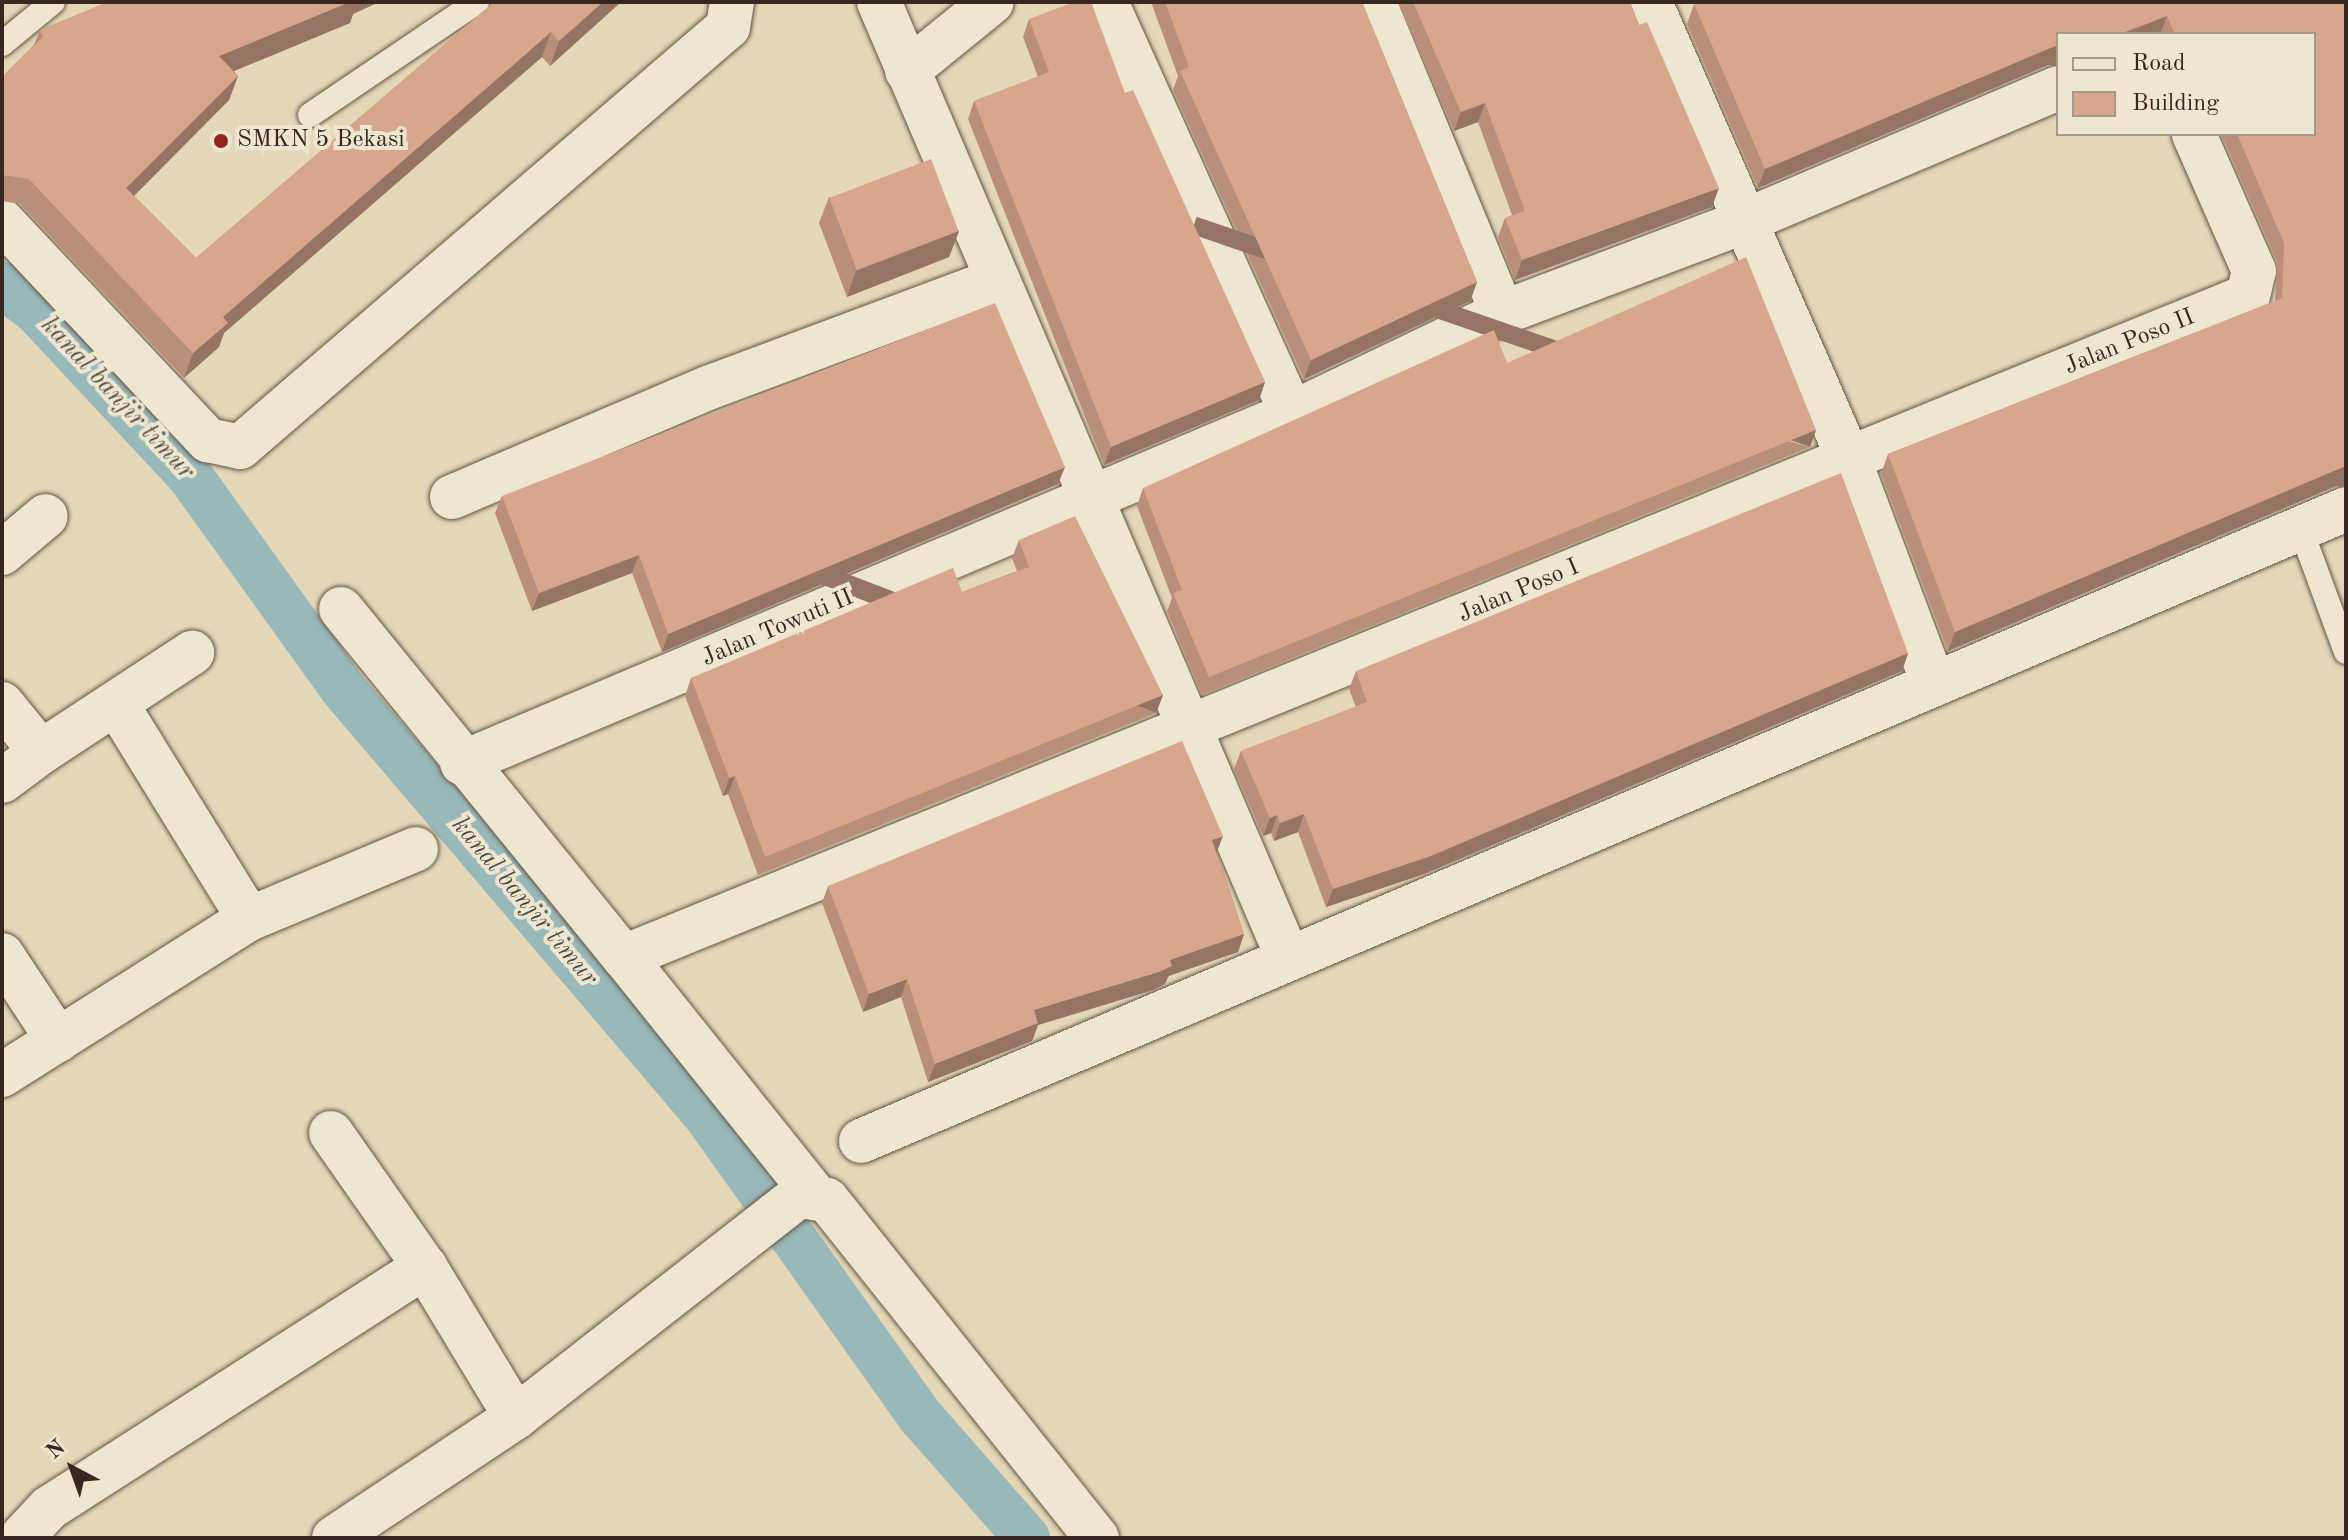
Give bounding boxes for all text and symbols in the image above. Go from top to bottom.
legend [2056,32,2316,136]
text: Road [2132,52,2185,76]
text: Building [2132,92,2219,116]
place label: SMKN 5 Bekasi [237,127,405,155]
marker: SMKN 5 Bekasi [212,132,230,150]
street label: Jalan Poso II [2061,304,2199,382]
water label: kanal banjir timur [34,311,200,487]
street label: Jalan Poso I [1454,554,1584,630]
street label: Jalan Towuti II [698,584,858,674]
water label: kanal banjir timur [444,811,604,993]
north arrow [32,1428,112,1508]
text: N [43,1436,70,1464]

